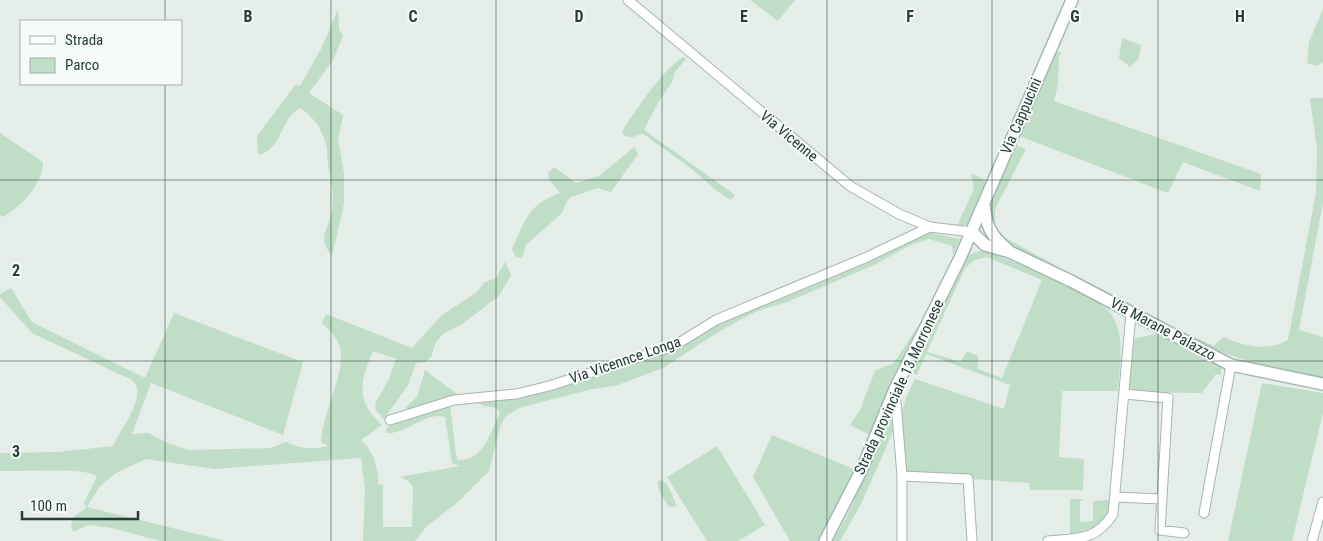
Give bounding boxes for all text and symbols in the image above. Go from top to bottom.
text: B [244,7,253,26]
text: C [408,7,418,26]
text: D [574,7,584,26]
text: E [740,7,748,26]
text: F [906,7,914,26]
text: G [1070,7,1080,26]
text: H [1235,7,1245,26]
legend [20,20,182,85]
text: Strada [65,31,103,49]
text: Parco [65,56,99,74]
street label: Via Cappucini [997,75,1045,157]
street label: Via Vicenne [756,107,822,165]
text: 2 [12,261,20,280]
street label: Via Marane Palazzo [1107,294,1219,364]
street label: Strada provinciale 13 Morronese [850,296,948,478]
street label: Via Vicennce Longa [567,332,683,388]
text: 3 [12,442,20,461]
scale bar [22,488,139,520]
text: 100 m [30,497,67,515]

